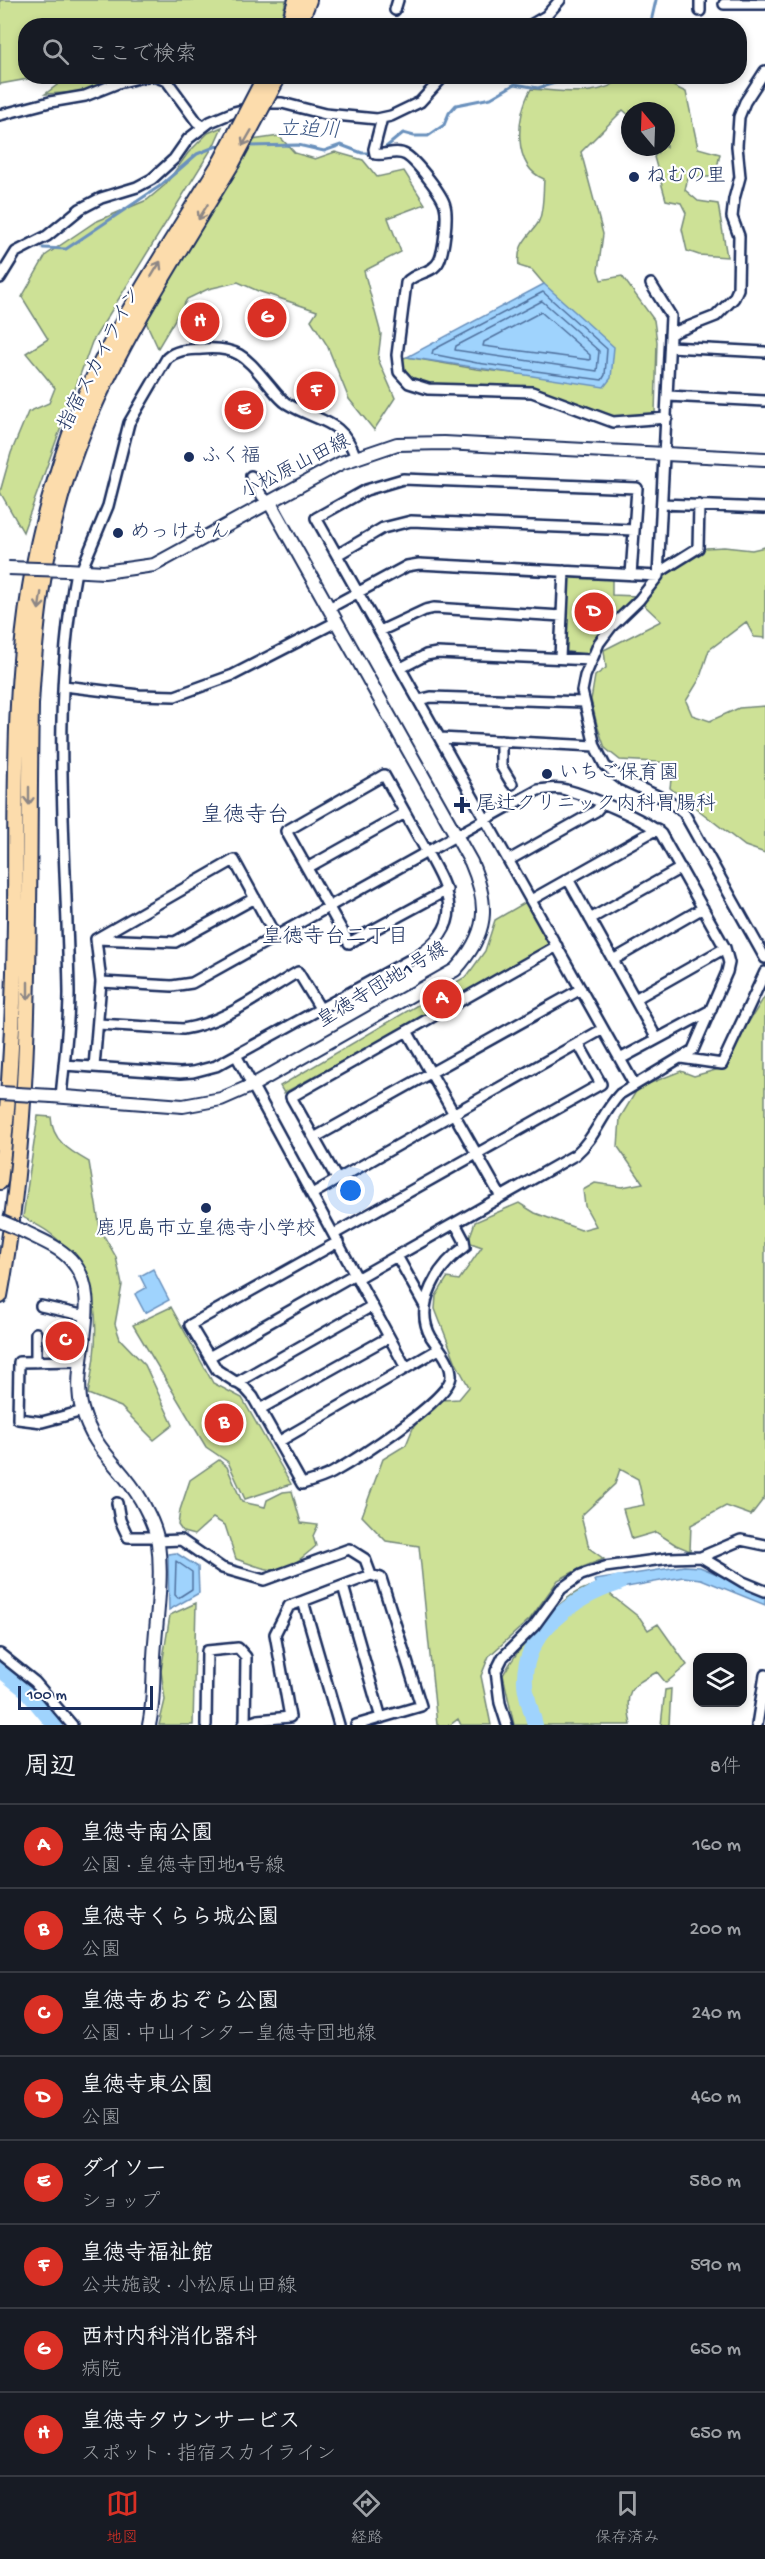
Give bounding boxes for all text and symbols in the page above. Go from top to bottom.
search box [18,18,747,84]
icon: search [39,35,72,68]
text: ここで検索 [87,43,197,69]
north arrow [621,102,675,156]
water label: 立迫川 [277,117,341,146]
one-way arrow [241,129,253,146]
place label: ねむの里 [646,165,726,189]
marker: ねむの里 [627,170,641,184]
one-way arrow [197,203,209,220]
one-way arrow [150,261,162,278]
street label: 指宿スカイライン [54,282,147,435]
pin: G [248,296,286,340]
pin: H [180,300,220,344]
pin: F [296,368,336,414]
pin: E [224,388,264,432]
street label: 小松原山田線 [237,430,355,505]
place label: ふく福 [201,445,261,469]
marker: ふく福 [182,450,196,464]
place label: めっけもん [130,522,230,545]
marker: めっけもん [111,526,125,540]
pin: D [574,590,614,634]
one-way arrow [34,591,45,611]
place label: いちご保育園 [559,761,679,786]
marker: いちご保育園 [540,767,554,781]
one-way arrow [23,785,35,805]
place label: 尾辻クリニック内科胃腸科 [476,792,716,817]
marker: 尾辻クリニック内科胃腸科 [453,796,471,814]
district label: 皇徳寺台 [201,802,289,830]
district label: 皇徳寺台二丁目 [262,924,409,951]
street label: 皇徳寺団地1号線 [313,936,452,1034]
pin: A [422,976,462,1022]
one-way arrow [22,980,34,1000]
your location [336,1176,365,1205]
marker: 鹿児島市立皇徳寺小学校 [199,1201,213,1215]
place label: 鹿児島市立皇徳寺小学校 [96,1217,316,1242]
pin: C [46,1318,84,1364]
pin: B [204,1400,244,1446]
map controls [693,1653,747,1707]
button: layers [693,1653,747,1707]
scale bar [18,1683,153,1710]
text: 100 m [27,1687,67,1706]
text: 周辺 [24,1754,76,1785]
text: 8件 [710,1757,741,1780]
text: 皇徳寺南公園 [81,1822,213,1848]
text: A [38,1835,49,1858]
text: 160 m [692,1835,741,1858]
text: 公園 · 皇徳寺団地1号線 [81,1856,285,1879]
text: 皇徳寺くらら城公園 [81,1906,279,1932]
text: B [38,1919,49,1942]
text: 200 m [690,1919,741,1942]
text: 公園 [81,1940,121,1963]
text: 皇徳寺あおぞら公園 [81,1990,279,2016]
text: C [38,2003,49,2026]
text: 240 m [691,2003,741,2026]
text: 公園 · 中山インター皇徳寺団地線 [81,2024,376,2047]
text: 皇徳寺東公園 [81,2074,213,2100]
text: D [37,2087,50,2110]
text: 460 m [691,2087,741,2110]
text: 公園 [81,2108,121,2131]
text: ダイソー [81,2158,167,2184]
text: E [37,2171,50,2194]
text: 580 m [689,2171,741,2194]
text: ショップ [81,2192,160,2215]
text: 皇徳寺福祉館 [81,2242,213,2268]
text: F [38,2255,49,2278]
text: 590 m [690,2255,741,2278]
text: 公共施設 · 小松原山田線 [81,2276,297,2299]
text: 西村内科消化器科 [81,2326,257,2352]
text: G [37,2339,50,2362]
text: 650 m [690,2339,741,2362]
text: 病院 [81,2360,121,2383]
text: 皇徳寺タウンサービス [81,2410,301,2436]
text: H [38,2423,49,2446]
text: 650 m [690,2423,741,2446]
text: スポット · 指宿スカイライン [81,2444,336,2467]
tab: 地図 [106,2487,139,2549]
tab: 経路 [350,2487,383,2549]
tab: 保存済み [595,2487,659,2549]

